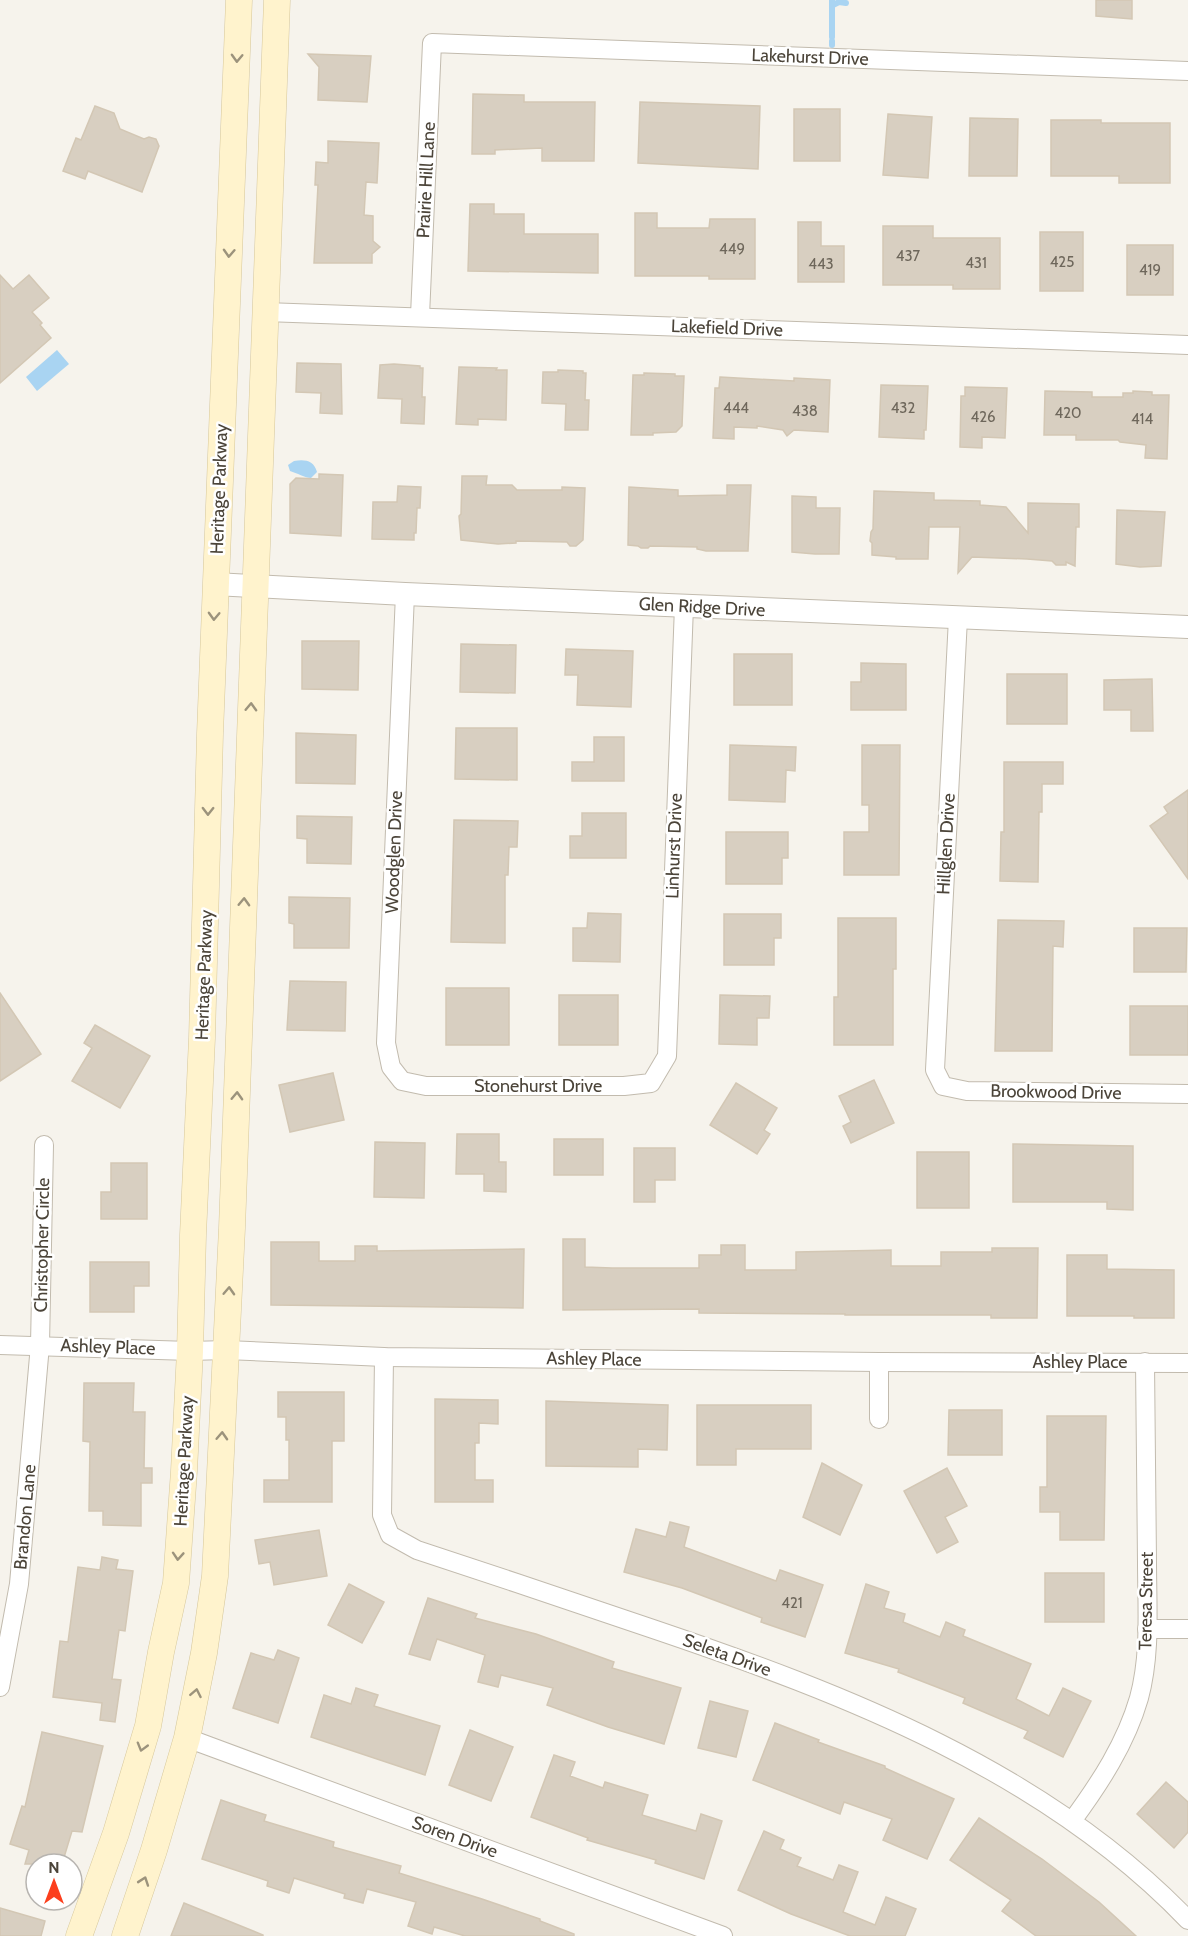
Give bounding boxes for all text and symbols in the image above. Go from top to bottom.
street label: Lakehurst Drive [751,44,869,70]
one-way arrow [230,54,243,63]
street label: Prairie Hill Lane [412,121,440,239]
house number: 449 [719,240,745,258]
house number: 437 [896,247,921,265]
one-way arrow [222,249,235,258]
house number: 425 [1050,253,1074,271]
house number: 431 [965,254,987,272]
house number: 443 [808,255,834,273]
house number: 419 [1139,261,1161,279]
street label: Lakefield Drive [671,315,783,341]
house number: 444 [723,399,749,417]
house number: 432 [891,399,915,417]
house number: 438 [792,402,818,420]
house number: 420 [1055,404,1082,422]
house number: 426 [970,408,996,426]
house number: 414 [1131,410,1153,428]
street label: Heritage Parkway [206,423,232,555]
street label: Glen Ridge Drive [638,593,766,621]
one-way arrow [208,612,220,621]
one-way arrow [245,702,257,711]
street label: Woodglen Drive [381,790,407,914]
street label: Linhurst Drive [661,793,687,899]
street label: Hillglen Drive [932,793,960,895]
one-way arrow [202,806,214,815]
one-way arrow [238,897,250,906]
street label: Heritage Parkway [191,909,217,1041]
street label: Stonehurst Drive [474,1075,602,1097]
street label: Brookwood Drive [990,1080,1122,1104]
one-way arrow [231,1092,243,1101]
street label: Christopher Circle [30,1177,54,1313]
one-way arrow [222,1287,235,1296]
street label: Ashley Place [60,1334,156,1360]
street label: Ashley Place [546,1347,642,1371]
street label: Ashley Place [1032,1351,1128,1373]
street label: Heritage Parkway [170,1395,198,1527]
one-way arrow [215,1431,228,1440]
street label: Brandon Lane [9,1463,41,1571]
one-way arrow [172,1551,185,1560]
street label: Teresa Street [1134,1552,1158,1650]
house number: 421 [781,1594,803,1612]
street label: Seleta Drive [680,1629,774,1681]
one-way arrow [189,1688,202,1698]
one-way arrow [137,1741,149,1752]
street label: Soren Drive [409,1811,501,1863]
north arrow [24,1852,84,1912]
text: N [48,1858,60,1877]
one-way arrow [136,1876,149,1887]

